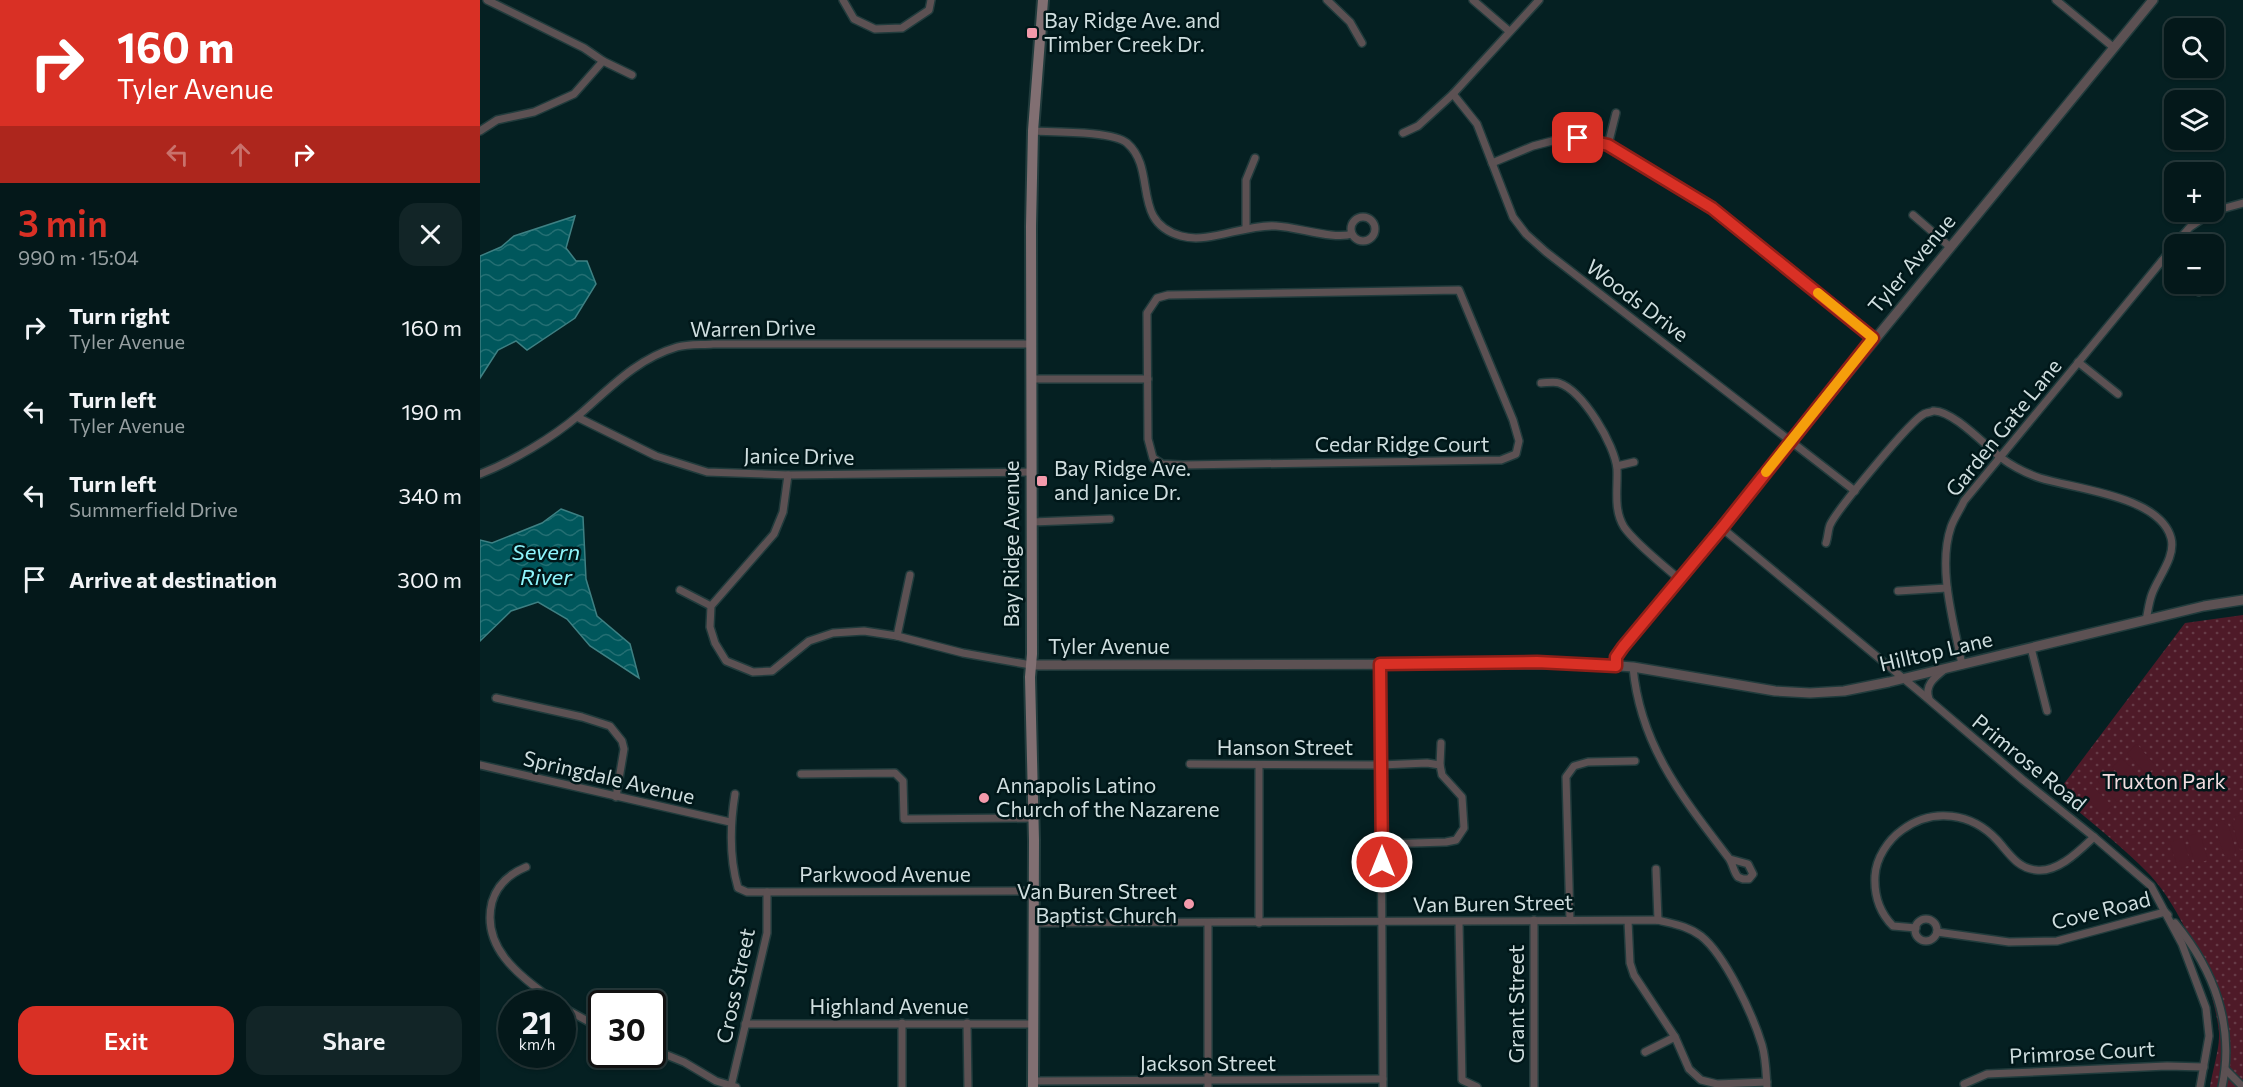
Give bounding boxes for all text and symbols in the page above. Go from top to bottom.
place label: Bay Ridge Ave. and Timber Creek Dr. [1044,7,1220,56]
map controls [2164,18,2224,294]
button: search [2164,18,2224,78]
text: 160 m [117,20,235,72]
icon: right [18,24,96,102]
marker: Bay Ridge Ave. and Timber Creek Dr. [1025,26,1039,40]
text: Tyler Avenue [117,72,274,105]
button: layers [2164,90,2224,150]
pin [1552,112,1603,163]
icon: arrive [1561,121,1594,154]
icon: left [161,138,194,171]
icon: ahead [224,138,257,171]
icon: right [287,138,320,171]
button: + [2164,162,2224,222]
text: 3 min [18,200,108,244]
button: close [399,203,462,266]
street label: Tyler Avenue [1862,208,1960,318]
button: − [2164,234,2224,294]
text: 990 m · 15:04 [18,245,139,269]
street label: Woods Drive [1582,253,1694,346]
text: Turn right [69,302,170,329]
icon: right [18,311,51,344]
text: 160 m [401,314,462,341]
street label: Warren Drive [690,314,816,341]
text: Tyler Avenue [69,329,185,353]
street label: Garden Gate Lane [1940,353,2066,501]
text: Turn left [69,386,156,413]
icon: left [18,395,51,428]
text: 190 m [401,398,462,425]
text: Tyler Avenue [69,413,185,437]
street label: Cedar Ridge Court [1315,431,1489,456]
street label: Janice Drive [743,442,855,469]
place label: Bay Ridge Ave. and Janice Dr. [1054,455,1191,504]
street label: Bay Ridge Avenue [998,460,1023,628]
text: Turn left [69,470,156,497]
marker: Bay Ridge Ave. and Janice Dr. [1035,474,1049,488]
icon: left [18,479,51,512]
text: 340 m [398,482,462,509]
text: Summerfield Drive [69,497,238,521]
water label: Severn River [512,538,580,590]
icon: arrive [18,563,51,596]
text: Arrive at destination [69,566,277,593]
text: 300 m [397,566,462,593]
street label: Hilltop Lane [1877,625,1995,676]
street label: Tyler Avenue [1048,633,1170,658]
street label: Primrose Road [1968,708,2092,815]
street label: Hanson Street [1217,734,1353,759]
street label: Springdale Avenue [521,745,698,808]
park label: Truxton Park [2102,768,2226,793]
place label: Annapolis Latino Church of the Nazarene [996,772,1220,821]
marker: Annapolis Latino Church of the Nazarene [977,791,991,805]
position arrow [1350,830,1414,894]
street label: Parkwood Avenue [799,861,971,886]
place label: Van Buren Street Baptist Church [1017,878,1177,927]
street label: Cove Road [2049,885,2153,934]
street label: Van Buren Street [1413,889,1573,916]
marker: Van Buren Street Baptist Church [1182,897,1196,911]
street label: Cross Street [710,926,759,1046]
street label: Grant Street [1503,945,1528,1063]
speed limit sign: 30 [588,990,666,1068]
street label: Highland Avenue [809,993,969,1018]
text: 21 [522,1003,552,1040]
button: Exit [18,1006,234,1075]
button: Share [246,1006,462,1075]
text: km/h [519,1035,555,1053]
street label: Primrose Court [2008,1035,2155,1068]
street label: Jackson Street [1140,1050,1276,1075]

